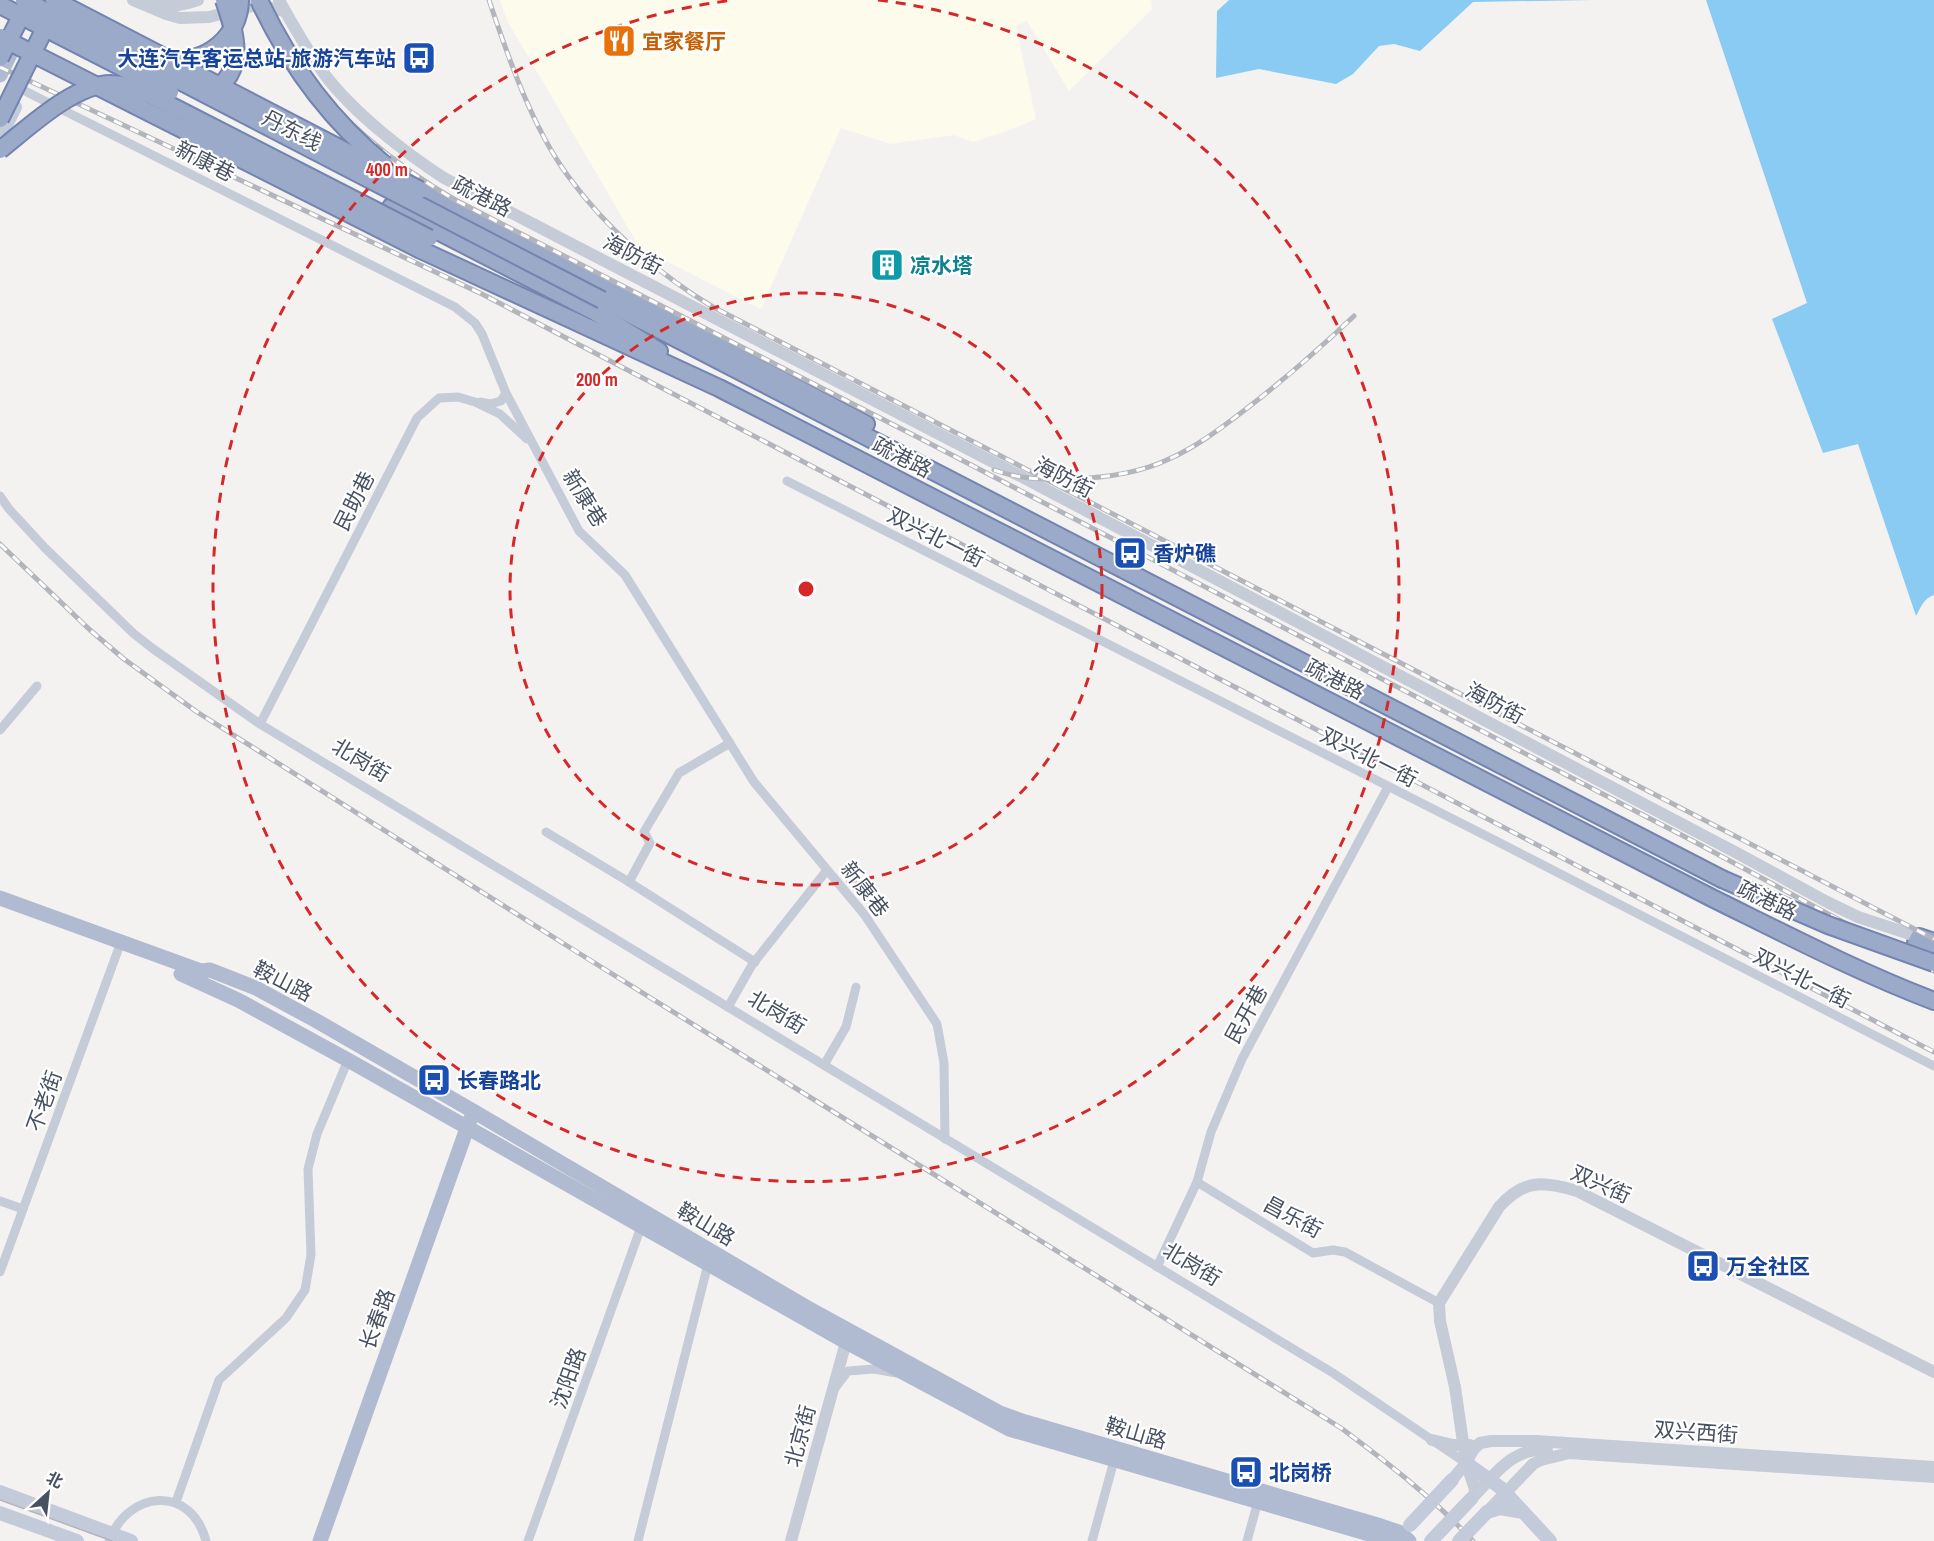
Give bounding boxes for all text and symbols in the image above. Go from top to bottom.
restaurant icon: 宜家餐厅 [601,23,637,59]
place label: 宜家餐厅 [642,27,726,56]
bus stop icon: 大连汽车客运总站-旅游汽车站 [401,40,437,76]
place label: 大连汽车客运总站-旅游汽车站 [117,44,396,73]
street label: 丹东线 [257,103,327,157]
street label: 新康巷 [170,134,240,188]
text: 400 m [366,157,408,182]
street label: 疏港路 [447,169,517,223]
street label: 海防街 [598,227,668,281]
building icon: 凉水塔 [869,247,905,283]
place label: 凉水塔 [910,251,973,280]
text: 200 m [576,367,618,392]
street label: 疏港路 [867,430,937,484]
street label: 海防街 [1029,450,1099,504]
street label: 新康巷 [556,464,614,532]
street label: 民助巷 [327,466,381,536]
street label: 双兴北一街 [883,500,989,574]
bus stop icon: 香炉礁 [1112,535,1148,571]
place label: 香炉礁 [1153,539,1216,568]
centre of rings [796,579,816,599]
street label: 疏港路 [1300,652,1370,706]
street label: 海防街 [1460,675,1530,731]
street label: 双兴北一街 [1316,720,1422,794]
street label: 北岗街 [327,731,395,789]
street label: 新康巷 [834,855,896,923]
street label: 疏港路 [1732,873,1802,927]
street label: 双兴北一街 [1749,941,1855,1015]
street label: 鞍山路 [248,954,318,1008]
street label: 民开巷 [1218,979,1274,1049]
street label: 北岗街 [743,983,811,1041]
bus stop icon: 长春路北 [416,1062,452,1098]
street label: 不老街 [20,1066,68,1136]
place label: 长春路北 [457,1066,541,1095]
street label: 双兴街 [1566,1158,1636,1210]
street label: 昌乐街 [1258,1189,1328,1245]
street label: 鞍山路 [672,1195,740,1253]
street label: 北岗街 [1158,1235,1226,1293]
bus stop icon: 万全社区 [1685,1248,1721,1284]
place label: 万全社区 [1726,1252,1810,1281]
street label: 长春路 [353,1284,401,1354]
street label: 沈阳路 [544,1343,592,1413]
street label: 北京街 [778,1402,822,1470]
street label: 鞍山路 [1102,1410,1170,1456]
street label: 双兴西街 [1653,1415,1739,1449]
bus stop icon: 北岗桥 [1228,1454,1264,1490]
place label: 北岗桥 [1269,1458,1332,1487]
north arrow [18,1463,78,1523]
text: 北 [43,1466,67,1493]

